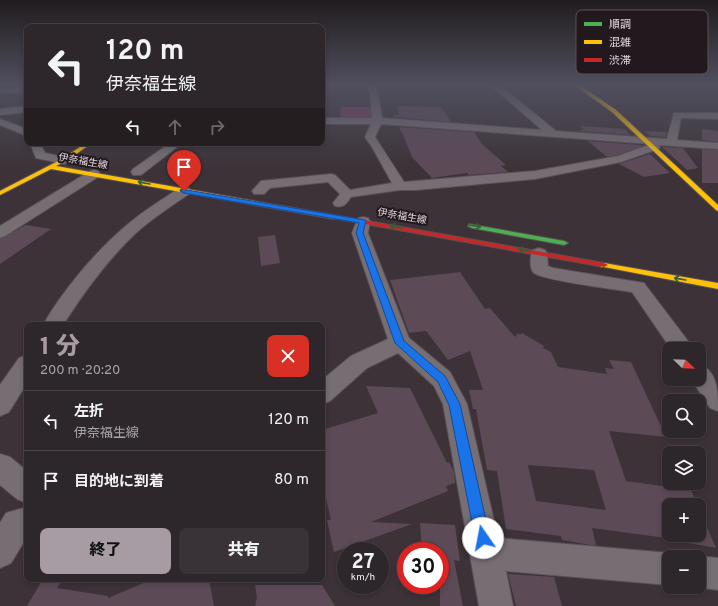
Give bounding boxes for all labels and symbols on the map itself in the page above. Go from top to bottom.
legend [576,10,708,74]
text: 順調 [609,18,631,32]
text: 混雑 [609,36,631,50]
text: 渋滞 [609,54,631,68]
pin [167,150,201,191]
street label: 伊奈福生線 [57,151,109,173]
one-way arrow [138,179,151,187]
street label: 伊奈福生線 [376,206,428,228]
one-way arrow [468,222,481,230]
one-way arrow [390,223,403,231]
one-way arrow [518,246,531,254]
one-way arrow [674,274,687,282]
north arrow [662,342,706,386]
position arrow [462,517,504,559]
speed limit sign: 30 [397,542,449,594]

